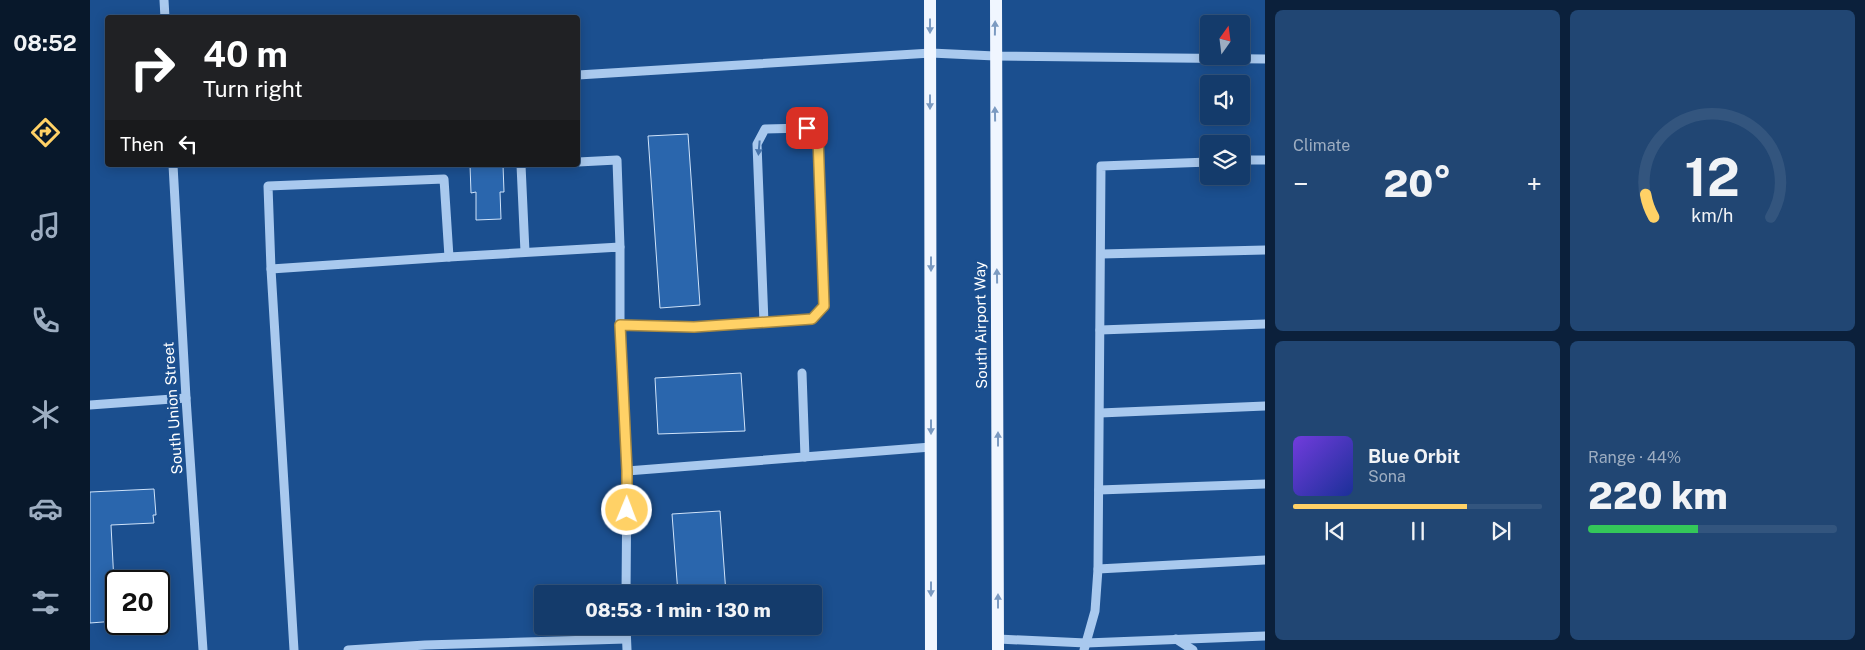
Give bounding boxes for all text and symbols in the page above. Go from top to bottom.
north arrow [1200,15,1250,65]
map controls [1200,15,1250,185]
one-way arrow [927,19,935,35]
one-way arrow [991,20,999,36]
text: 08:52 [13,30,77,56]
text: 40 m [203,34,288,75]
icon: right [120,35,185,100]
button: sound [1200,75,1250,125]
text: Turn right [203,76,303,102]
one-way arrow [926,94,934,110]
one-way arrow [991,106,999,122]
pin [786,107,828,149]
icon: arrive [793,114,821,142]
icon: directions [28,115,63,150]
icon: left [174,130,202,158]
text: Then [120,133,164,155]
button: layers [1200,135,1250,185]
text: Climate [1293,136,1350,155]
one-way arrow [755,140,763,156]
text: 12 [1685,147,1740,208]
text: 20° [1383,161,1452,206]
text: − [1293,167,1309,200]
text: + [1526,167,1542,200]
text: km/h [1691,205,1734,226]
icon: music [28,209,63,244]
one-way arrow [927,256,935,272]
street label: South Airport Way [971,261,990,389]
one-way arrow [993,268,1001,284]
icon: phone [28,303,63,338]
street label: South Union Street [159,341,186,475]
icon: climate [28,397,63,432]
one-way arrow [927,419,935,435]
one-way arrow [994,431,1002,447]
text: Blue Orbit [1368,445,1460,467]
text: Range · 44% [1588,448,1681,467]
text: Sona [1368,467,1406,486]
text: 220 km [1588,473,1728,518]
position arrow [600,483,652,535]
icon: car [28,491,63,526]
icon: previous [1321,517,1349,545]
icon: pause [1404,517,1432,545]
icon: next [1487,517,1515,545]
speed limit sign: 20 [105,570,170,635]
one-way arrow [927,581,935,597]
icon: filters [28,585,63,620]
one-way arrow [994,593,1002,609]
text: 08:53 · 1 min · 130 m [585,599,771,621]

